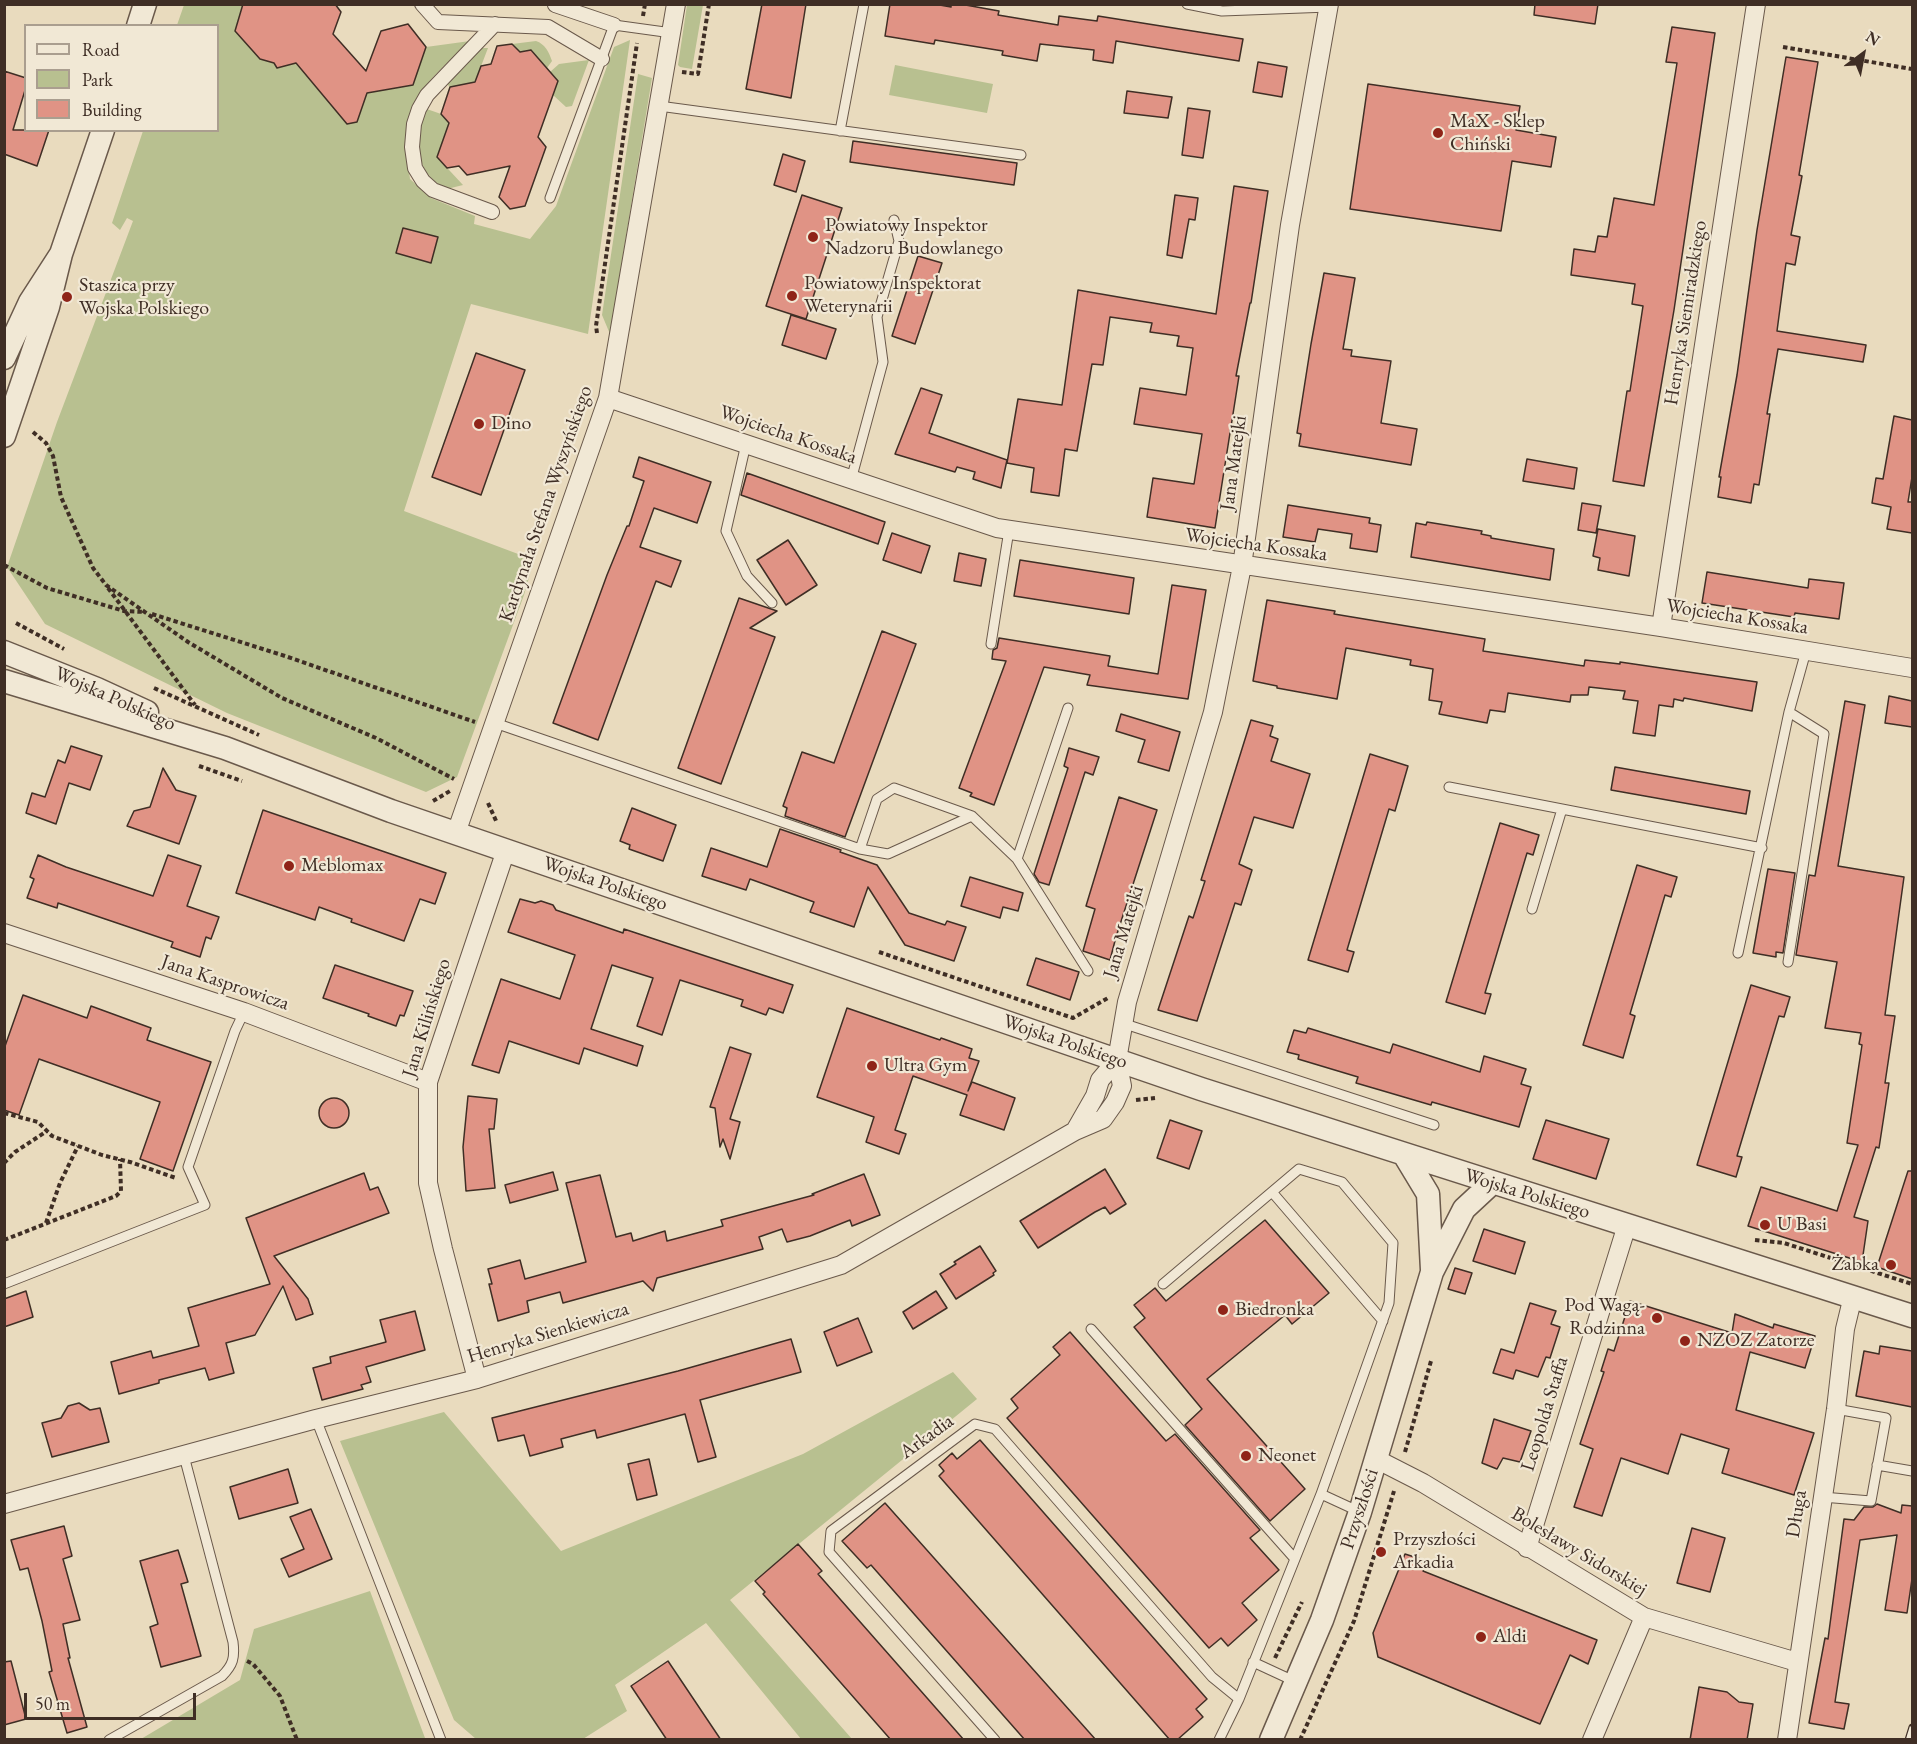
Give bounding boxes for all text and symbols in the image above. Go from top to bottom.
legend [24,24,219,132]
north arrow [1833,24,1893,84]
text: N [1862,26,1884,51]
text: Road [82,38,120,61]
text: Park [82,68,113,91]
text: Building [82,98,142,121]
place label: MaX - Sklep Chiński [1450,110,1545,157]
marker: MaX - Sklep Chiński [1431,126,1445,140]
place label: Powiatowy Inspektor Nadzoru Budowlanego [825,214,1003,261]
street label: Henryka Siemiradzkiego [1660,219,1712,407]
marker: Powiatowy Inspektor Nadzoru Budowlanego [806,230,820,244]
place label: Powiatowy Inspektorat Weterynarii [804,272,981,319]
place label: Staszica przy Wojska Polskiego [79,274,209,321]
marker: Powiatowy Inspektorat Weterynarii [785,289,799,303]
marker: Staszica przy Wojska Polskiego [60,290,74,304]
street label: Kardynała Stefana Wyszyńskiego [494,383,598,625]
street label: Wojciecha Kossaka [716,400,860,470]
place label: Dino [491,412,531,436]
street label: Jana Matejki [1215,414,1253,512]
marker: Dino [472,417,486,431]
street label: Wojciecha Kossaka [1183,523,1329,567]
street label: Wojciecha Kossaka [1664,594,1810,640]
street label: Wojska Polskiego [51,662,179,736]
street label: Wojska Polskiego [540,851,670,917]
place label: Meblomax [301,854,383,878]
marker: Meblomax [282,859,296,873]
street label: Jana Matejki [1099,883,1149,981]
street label: Jana Kasprowicza [158,950,292,1016]
street label: Jana Kilińskiego [398,956,456,1080]
street label: Wojska Polskiego [1000,1009,1130,1075]
place label: Ultra Gym [884,1054,967,1078]
marker: Ultra Gym [865,1059,879,1073]
street label: Wojska Polskiego [1461,1163,1593,1225]
place label: U Basi [1777,1213,1827,1237]
marker: U Basi [1758,1218,1772,1232]
place label: Żabka [1832,1253,1879,1277]
marker: Żabka [1884,1258,1898,1272]
place label: Pod Wagą- Rodzinna [1564,1294,1645,1341]
street label: Henryka Sienkiewicza [464,1297,632,1369]
place label: Biedronka [1235,1298,1314,1322]
marker: Biedronka [1216,1303,1230,1317]
marker: Pod Wagą- Rodzinna [1650,1311,1664,1325]
place label: NZOZ Zatorze [1697,1329,1814,1353]
marker: NZOZ Zatorze [1678,1334,1692,1348]
street label: Leopolda Staffa [1516,1354,1574,1474]
street label: Arkadia [895,1409,959,1465]
place label: Neonet [1258,1444,1316,1468]
marker: Neonet [1239,1449,1253,1463]
street label: Przyszłości [1336,1466,1384,1552]
street label: Długa [1781,1488,1813,1540]
street label: Bolesławy Sidorskiej [1507,1502,1651,1602]
place label: Przyszłości Arkadia [1393,1528,1476,1575]
marker: Przyszłości Arkadia [1374,1545,1388,1559]
place label: Aldi [1493,1625,1527,1649]
marker: Aldi [1474,1630,1488,1644]
scale bar [27,1681,200,1719]
text: 50 m [35,1692,70,1715]

